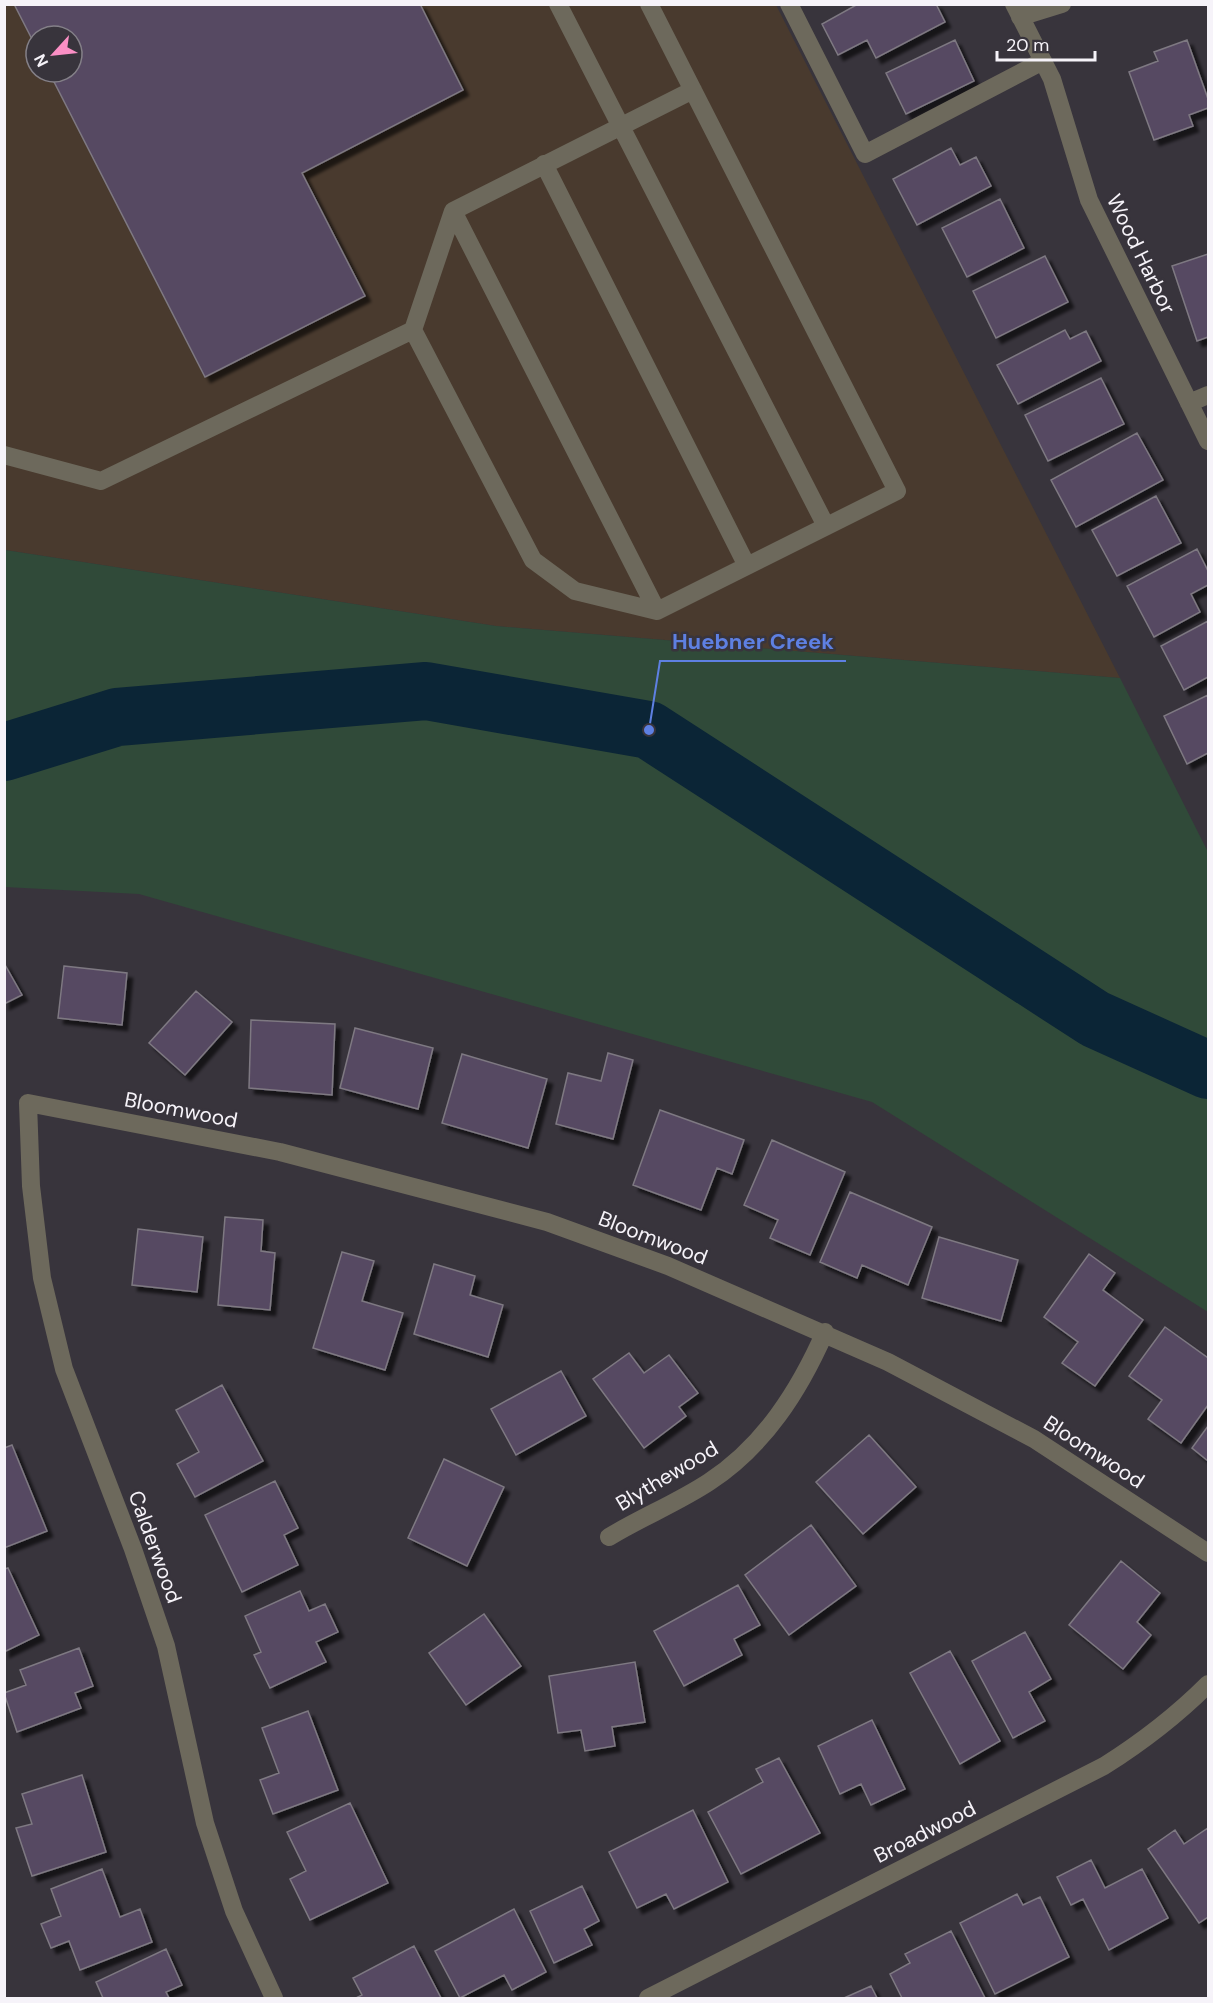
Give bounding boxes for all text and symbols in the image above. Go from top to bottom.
north arrow [24,24,84,84]
scale bar [997,24,1094,62]
text: 20 m [1006,33,1049,57]
text: N [29,51,53,71]
street label: Wood Harbor [1100,190,1182,319]
callout: Huebner Creek [660,621,846,661]
text: Huebner Creek [672,627,834,656]
street label: Bloomwood [122,1085,240,1135]
street label: Bloomwood [594,1204,712,1272]
street label: Bloomwood [1038,1409,1150,1495]
street label: Blythewood [611,1435,723,1517]
street label: Calderwood [122,1487,188,1607]
street label: Broadwood [869,1794,981,1870]

